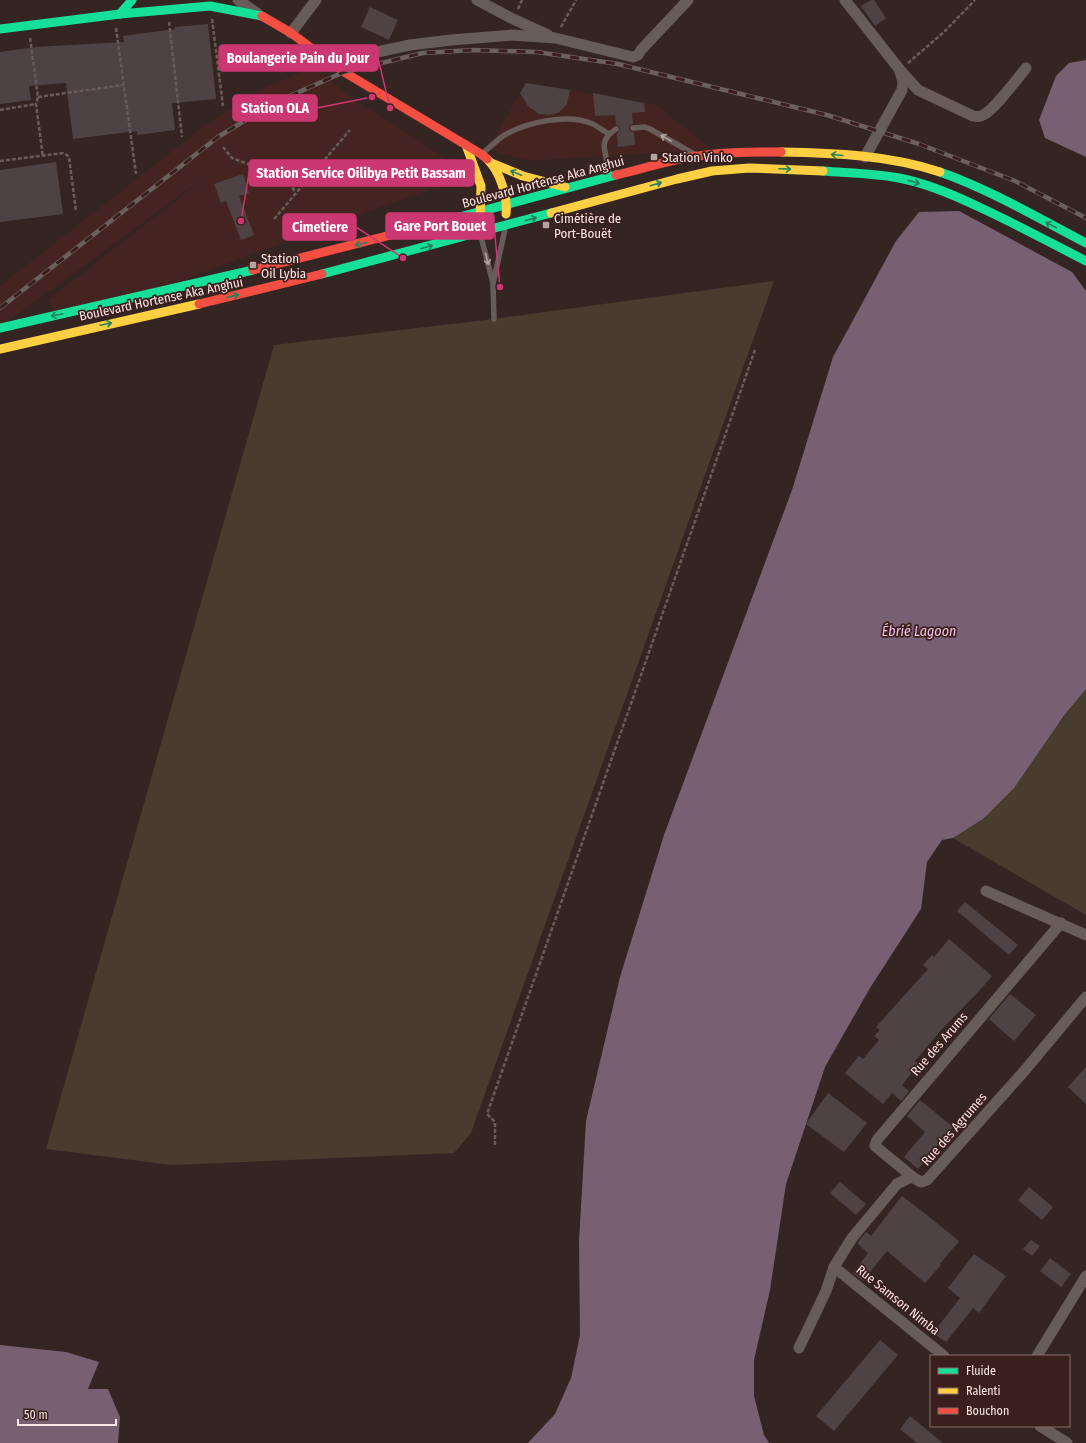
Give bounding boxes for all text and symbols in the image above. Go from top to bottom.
callout: Boulangerie Pain du Jour [219,45,378,71]
text: Boulangerie Pain du Jour [227,50,370,67]
callout: Station OLA [233,95,317,121]
text: Station OLA [241,100,310,117]
one-way arrow [660,134,672,142]
place label: Station Vinko [662,150,733,165]
one-way arrow [831,151,844,158]
marker: Station Vinko [649,152,659,162]
street label: Boulevard Hortense Aka Anghui [460,153,626,211]
callout: Station Service Oilibya Petit Bassam [249,160,474,186]
text: Station Service Oilibya Petit Bassam [256,165,466,182]
one-way arrow [778,165,791,173]
one-way arrow [510,168,522,176]
one-way arrow [907,179,920,186]
one-way arrow [650,180,663,187]
place label: Cimétière de Port-Bouët [554,211,621,241]
callout: Gare Port Bouet [386,213,494,239]
callout: Cimetiere [283,214,356,240]
one-way arrow [524,215,537,222]
text: Gare Port Bouet [394,218,487,235]
text: Cimetiere [292,219,348,236]
marker: Cimétière de Port-Bouët [541,220,551,230]
one-way arrow [1046,221,1058,229]
one-way arrow [354,240,367,248]
one-way arrow [420,243,433,250]
place label: Station Oil Lybia [261,251,306,281]
one-way arrow [484,252,491,265]
marker: Station Oil Lybia [248,260,258,270]
street label: Boulevard Hortense Aka Anghui [78,274,244,324]
one-way arrow [226,292,239,300]
one-way arrow [51,311,64,319]
one-way arrow [99,320,112,328]
water label: Ébrié Lagoon [882,622,956,640]
street label: Rue des Arums [907,1009,971,1079]
street label: Rue des Agrumes [918,1089,990,1168]
street label: Rue Samson Nimba [853,1262,943,1338]
legend [930,1355,1070,1427]
text: Fluide [966,1364,996,1378]
text: Ralenti [966,1384,1001,1398]
scale bar [18,1401,116,1427]
text: Bouchon [966,1404,1009,1418]
text: 50 m [24,1408,48,1422]

